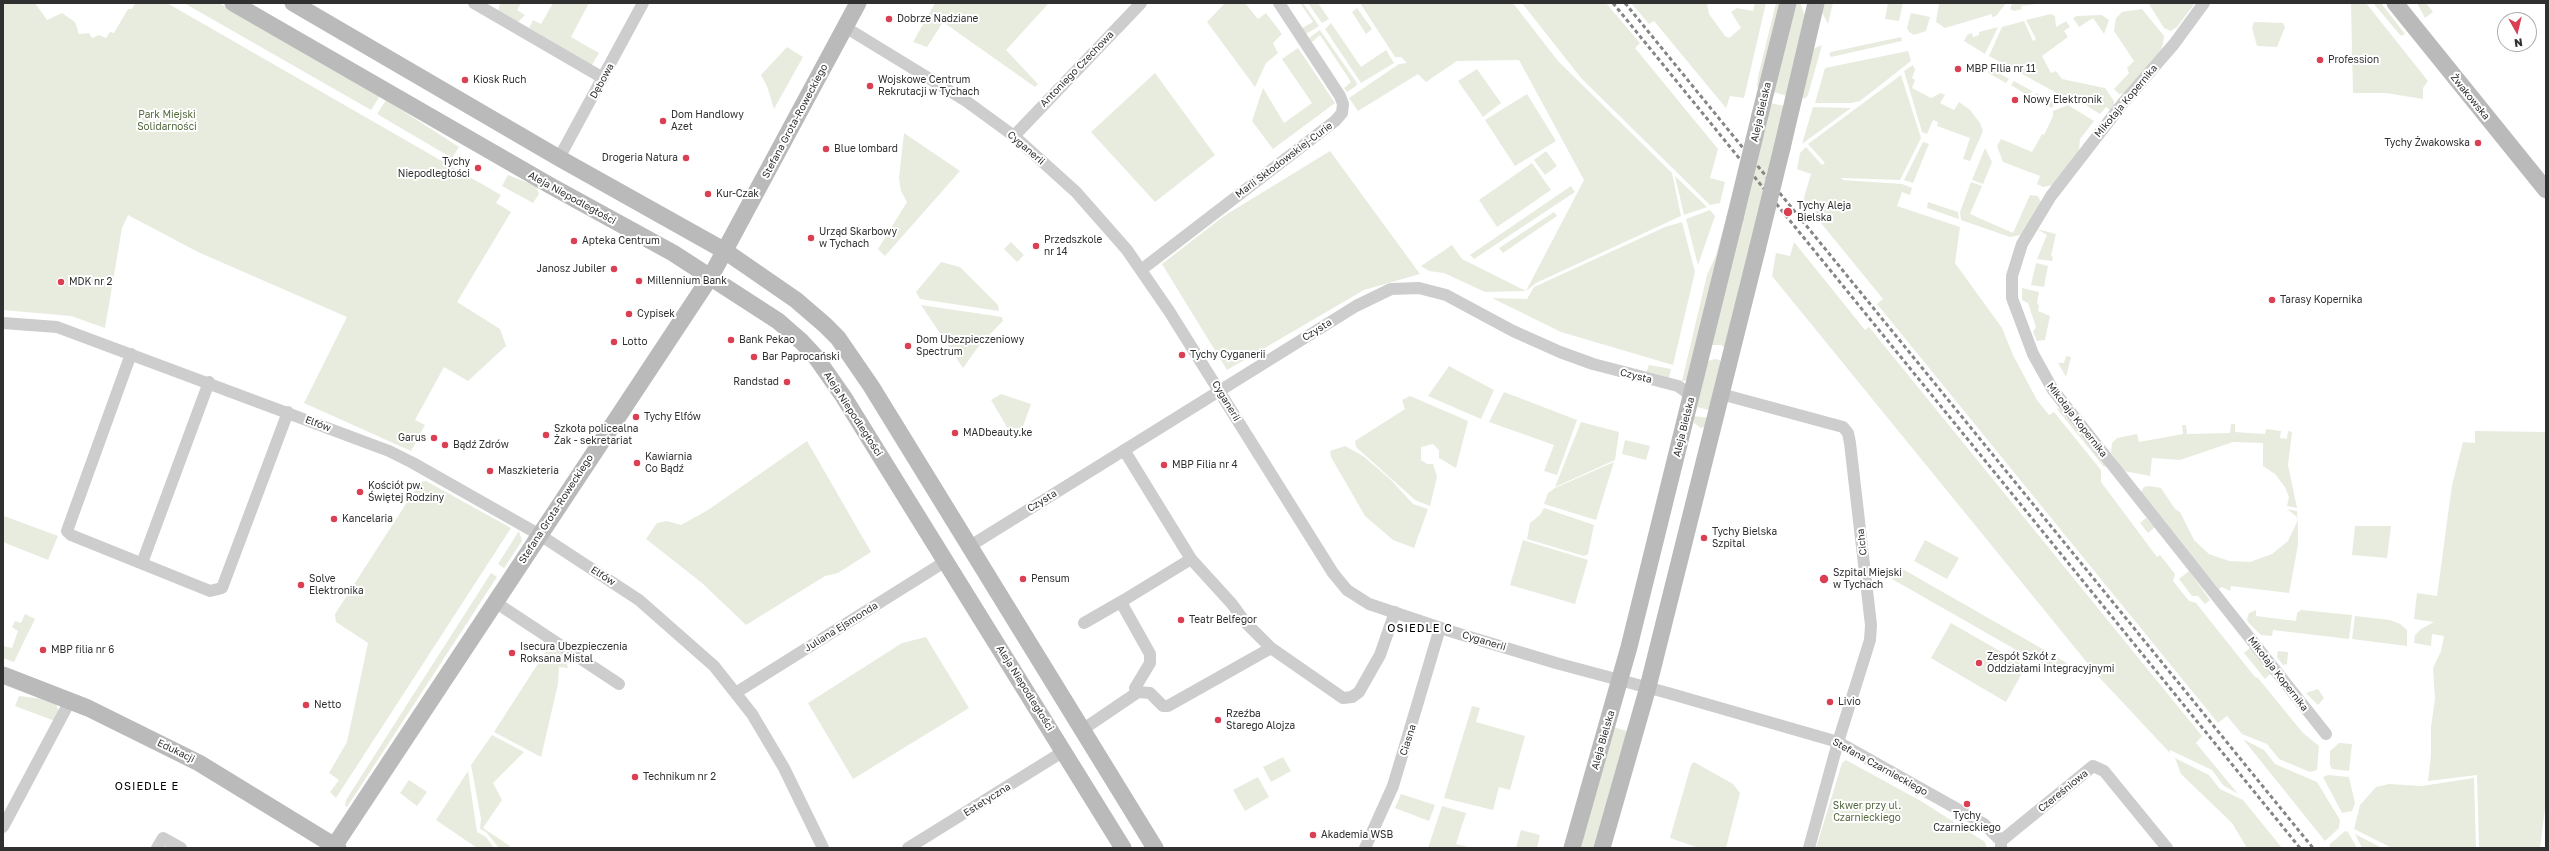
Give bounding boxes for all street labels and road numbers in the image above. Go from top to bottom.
street label: Antoniego Czechowa [1038,29,1116,109]
street label: Dębowa [587,61,617,101]
street label: Stefana Grota-Roweckiego [760,62,830,180]
street label: Mikołaja Kopernika [2092,62,2160,140]
street label: Żwakowska [2448,72,2492,122]
street label: Aleja Bielska [1748,81,1774,143]
street label: Marii Skłodowskiej-Curie [1233,120,1335,200]
street label: Cyganerii [1005,129,1047,167]
street label: Aleja Niepodległości [526,169,618,227]
street label: Czysta [1300,316,1334,344]
street label: Czysta [1619,366,1653,386]
street label: Aleja Niepodległości [821,369,885,459]
street label: Cyganerii [1209,379,1243,423]
street label: Mikołaja Kopernika [2044,380,2110,460]
street label: Aleja Bielska [1671,396,1697,458]
street label: Elfów [303,414,333,434]
street label: Stefana Grota-Roweckiego [516,452,596,566]
street label: Czysta [1025,487,1059,515]
street label: Cicha [1854,528,1870,556]
street label: Elfów [589,564,617,588]
street label: Juliana Ejsmonda [802,600,880,654]
street label: Cyganerii [1461,629,1507,653]
street label: Mikołaja Kopernika [2245,634,2311,714]
street label: Aleja Niepodległości [994,643,1056,733]
street label: Aleja Bielska [1589,709,1617,771]
street label: Ciasna [1397,723,1419,757]
street label: Stefana Czarnieckiego [1830,736,1930,798]
street label: Edukacji [155,737,197,765]
street label: Czereśniowa [2036,767,2090,815]
street label: Estetyczna [961,781,1013,819]

